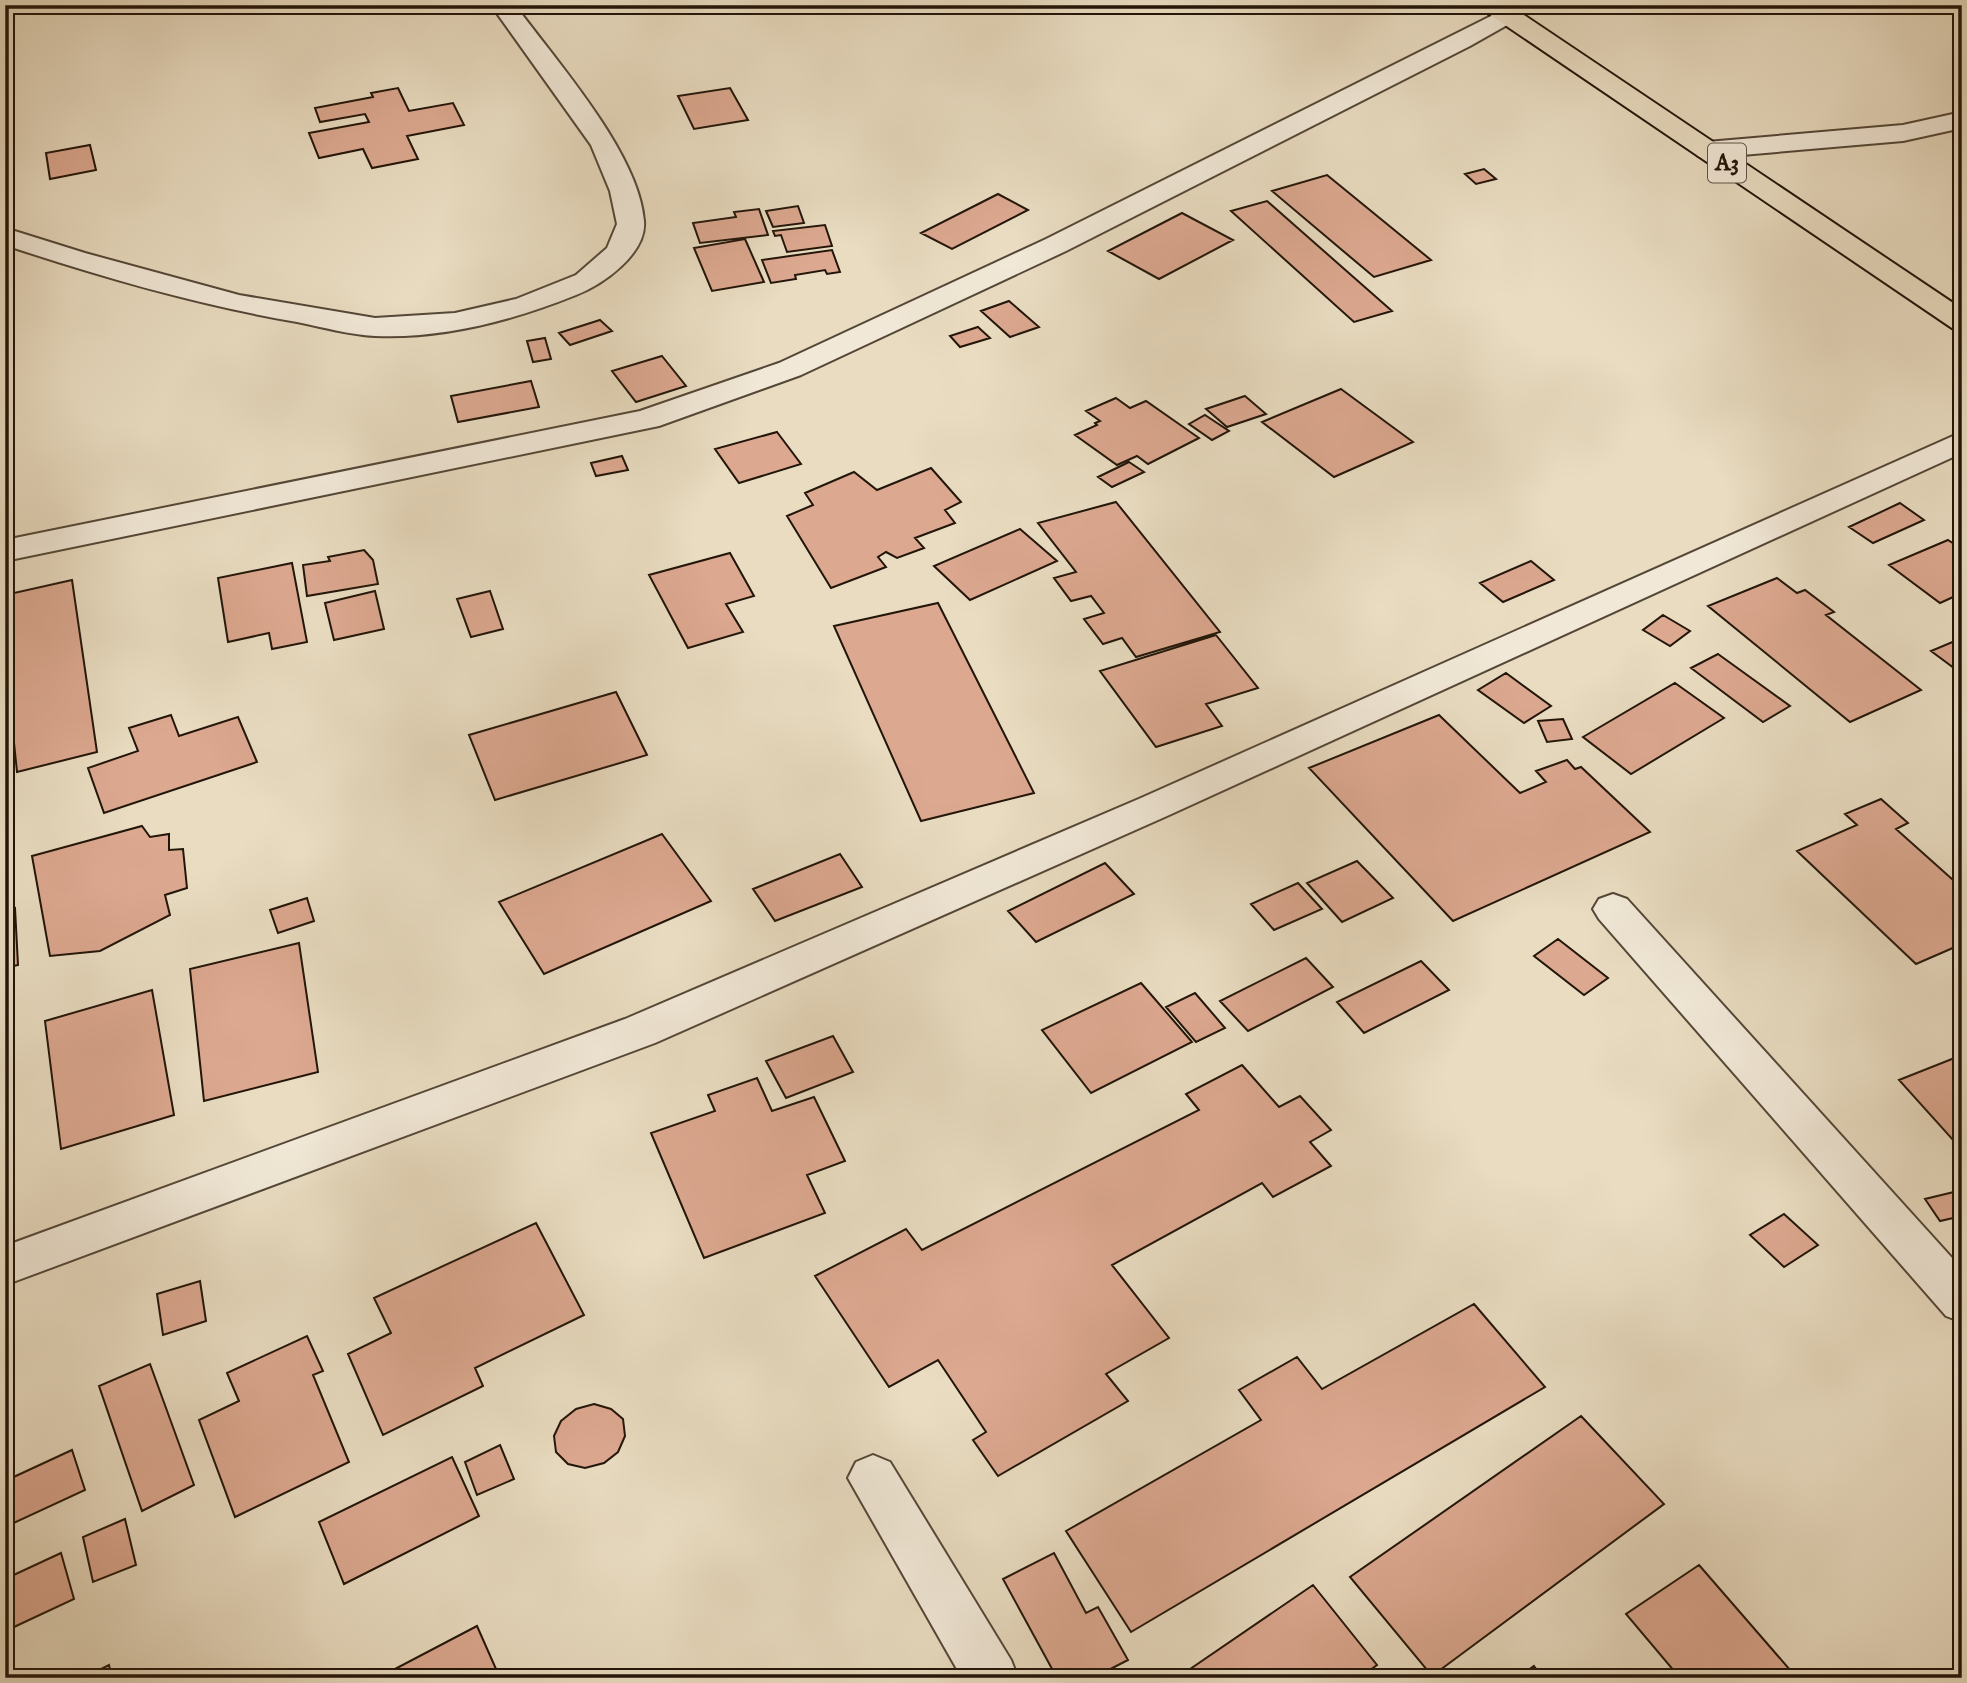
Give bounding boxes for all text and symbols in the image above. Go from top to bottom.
road number: A3 [1708,144,1746,182]

